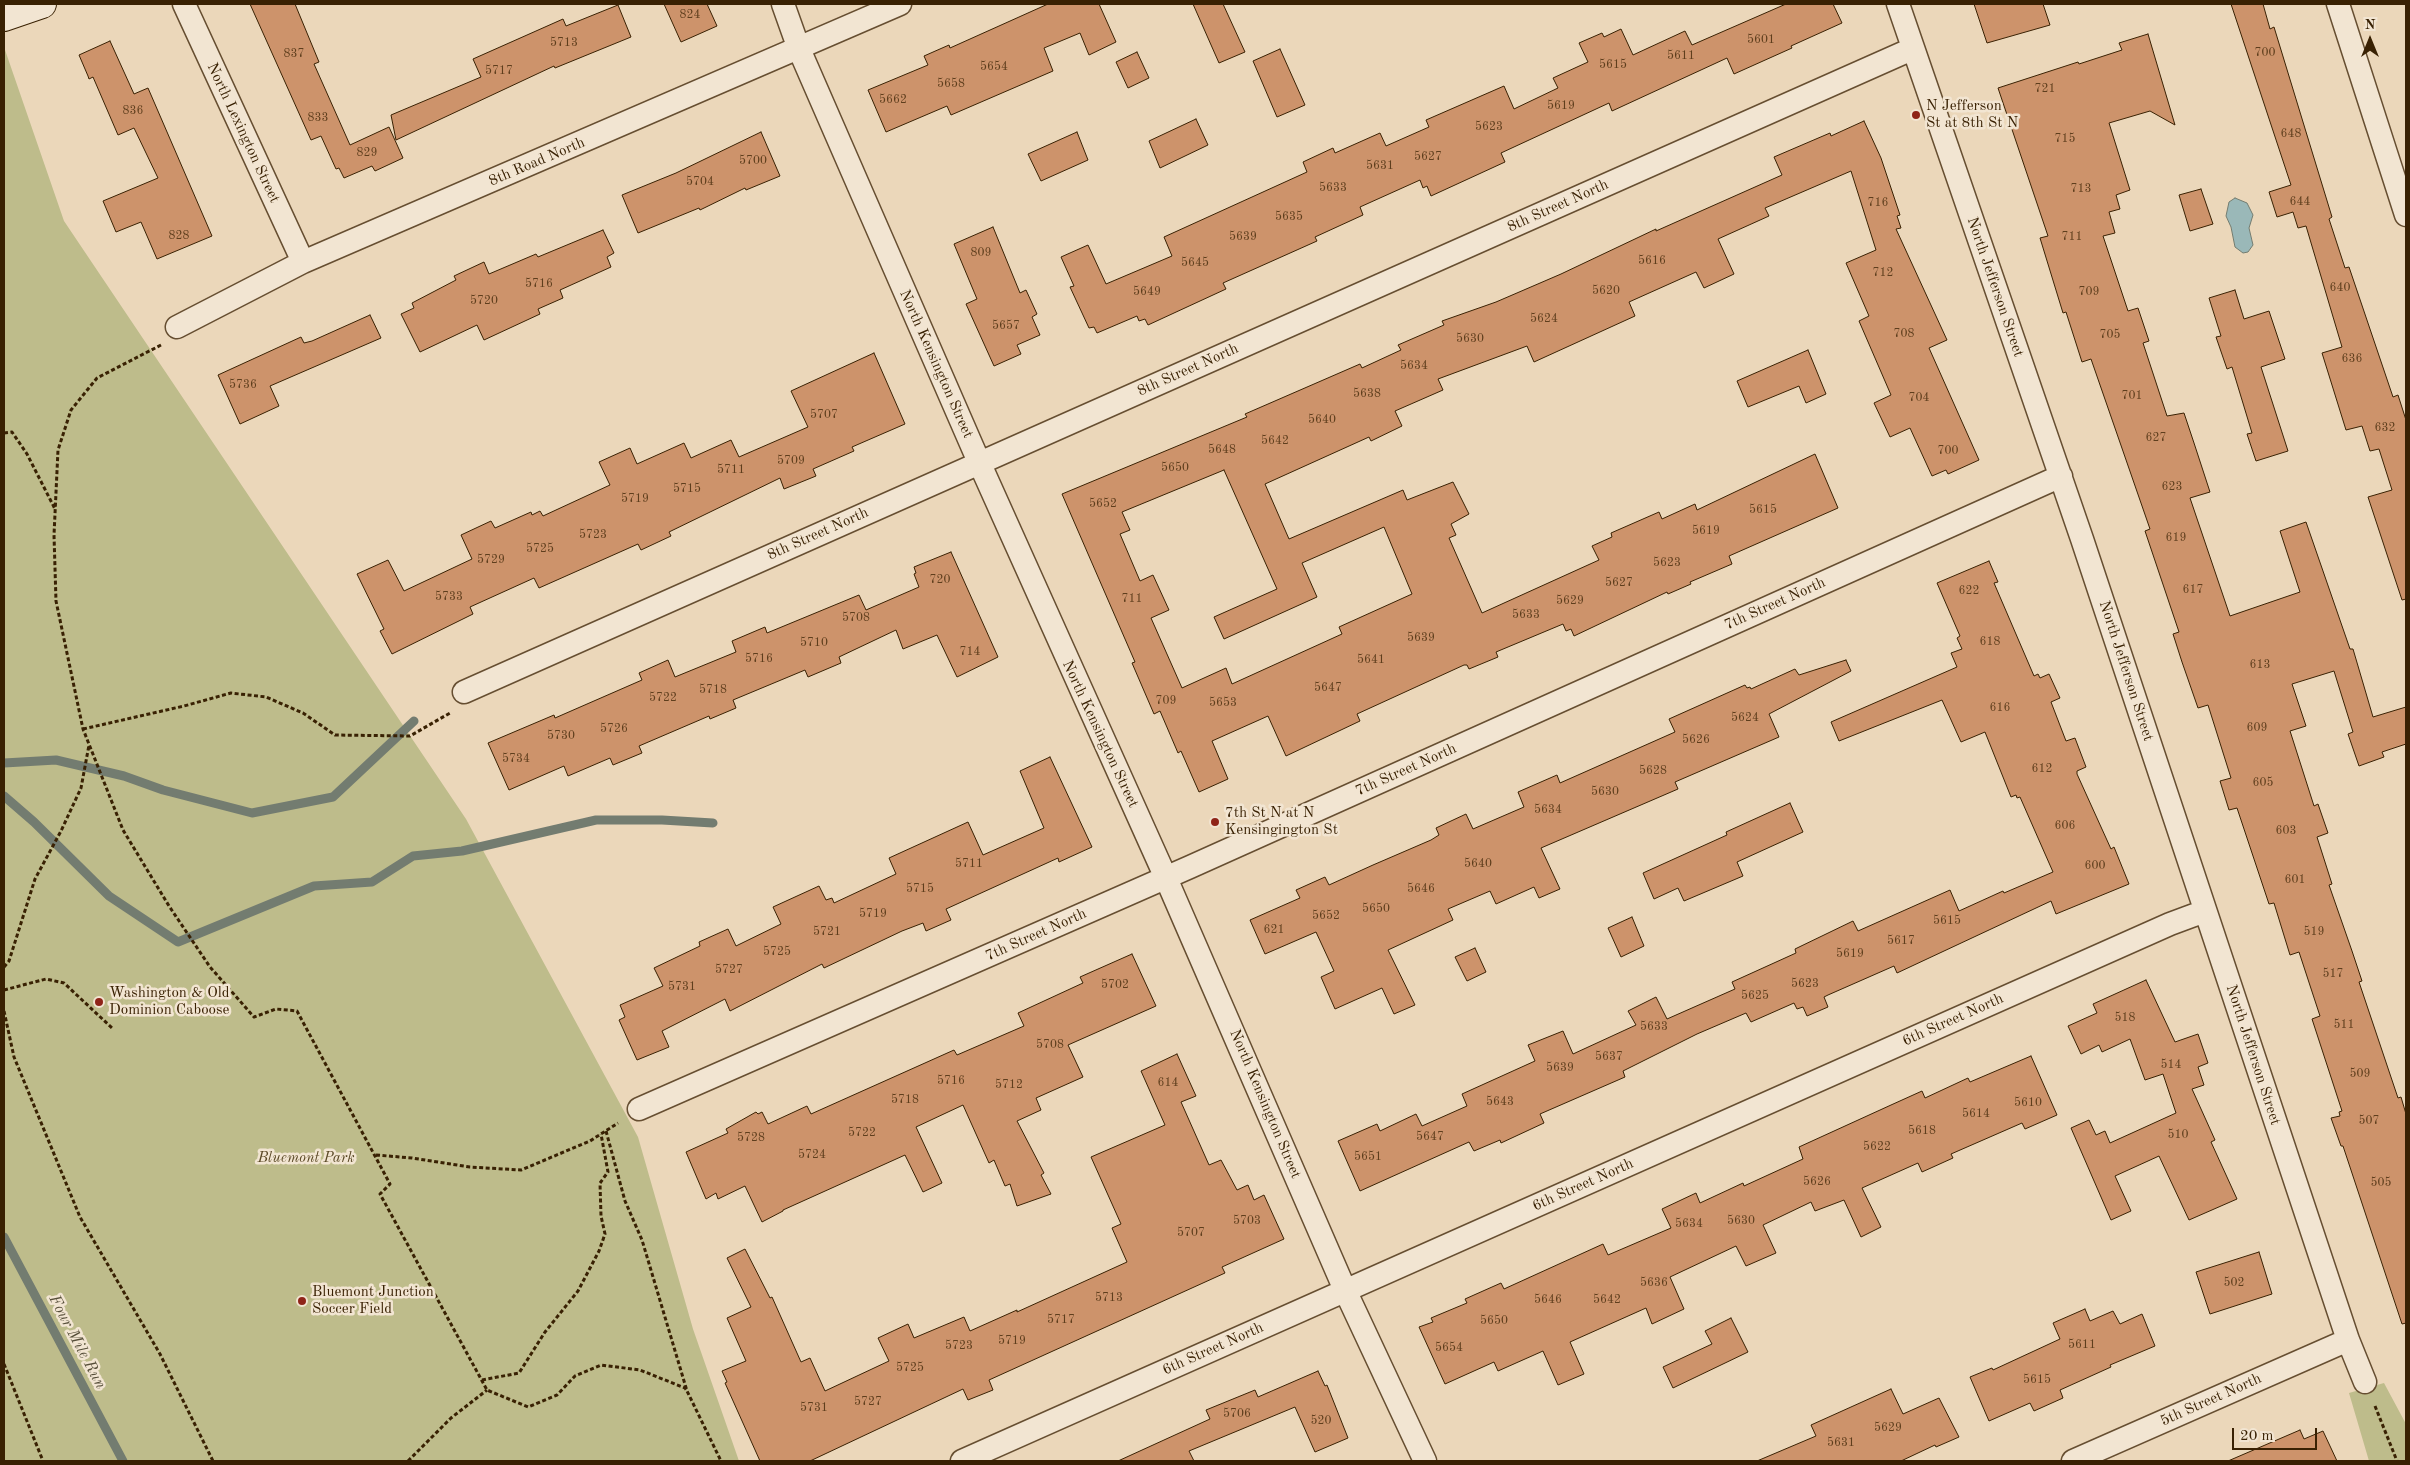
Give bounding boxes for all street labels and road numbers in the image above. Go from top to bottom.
street label: North Lexington Street [203,60,283,206]
street label: 8th Road North [486,134,588,190]
street label: 8th Street North [1505,176,1611,236]
street label: North Jefferson Street [1963,215,2027,359]
street label: North Kensington Street [895,287,977,441]
street label: 8th Street North [1135,340,1241,400]
street label: 8th Street North [765,504,871,564]
street label: 7th Street North [1722,574,1828,634]
street label: North Jefferson Street [2095,598,2157,744]
street label: North Kensington Street [1058,657,1142,811]
street label: 7th Street North [1353,740,1459,800]
street label: 7th Street North [983,905,1089,965]
street label: North Jefferson Street [2222,982,2284,1128]
street label: 6th Street North [1900,990,2006,1050]
street label: North Kensington Street [1225,1027,1305,1181]
street label: 6th Street North [1530,1155,1636,1215]
street label: 6th Street North [1160,1319,1266,1379]
street label: 5th Street North [2158,1370,2264,1430]

